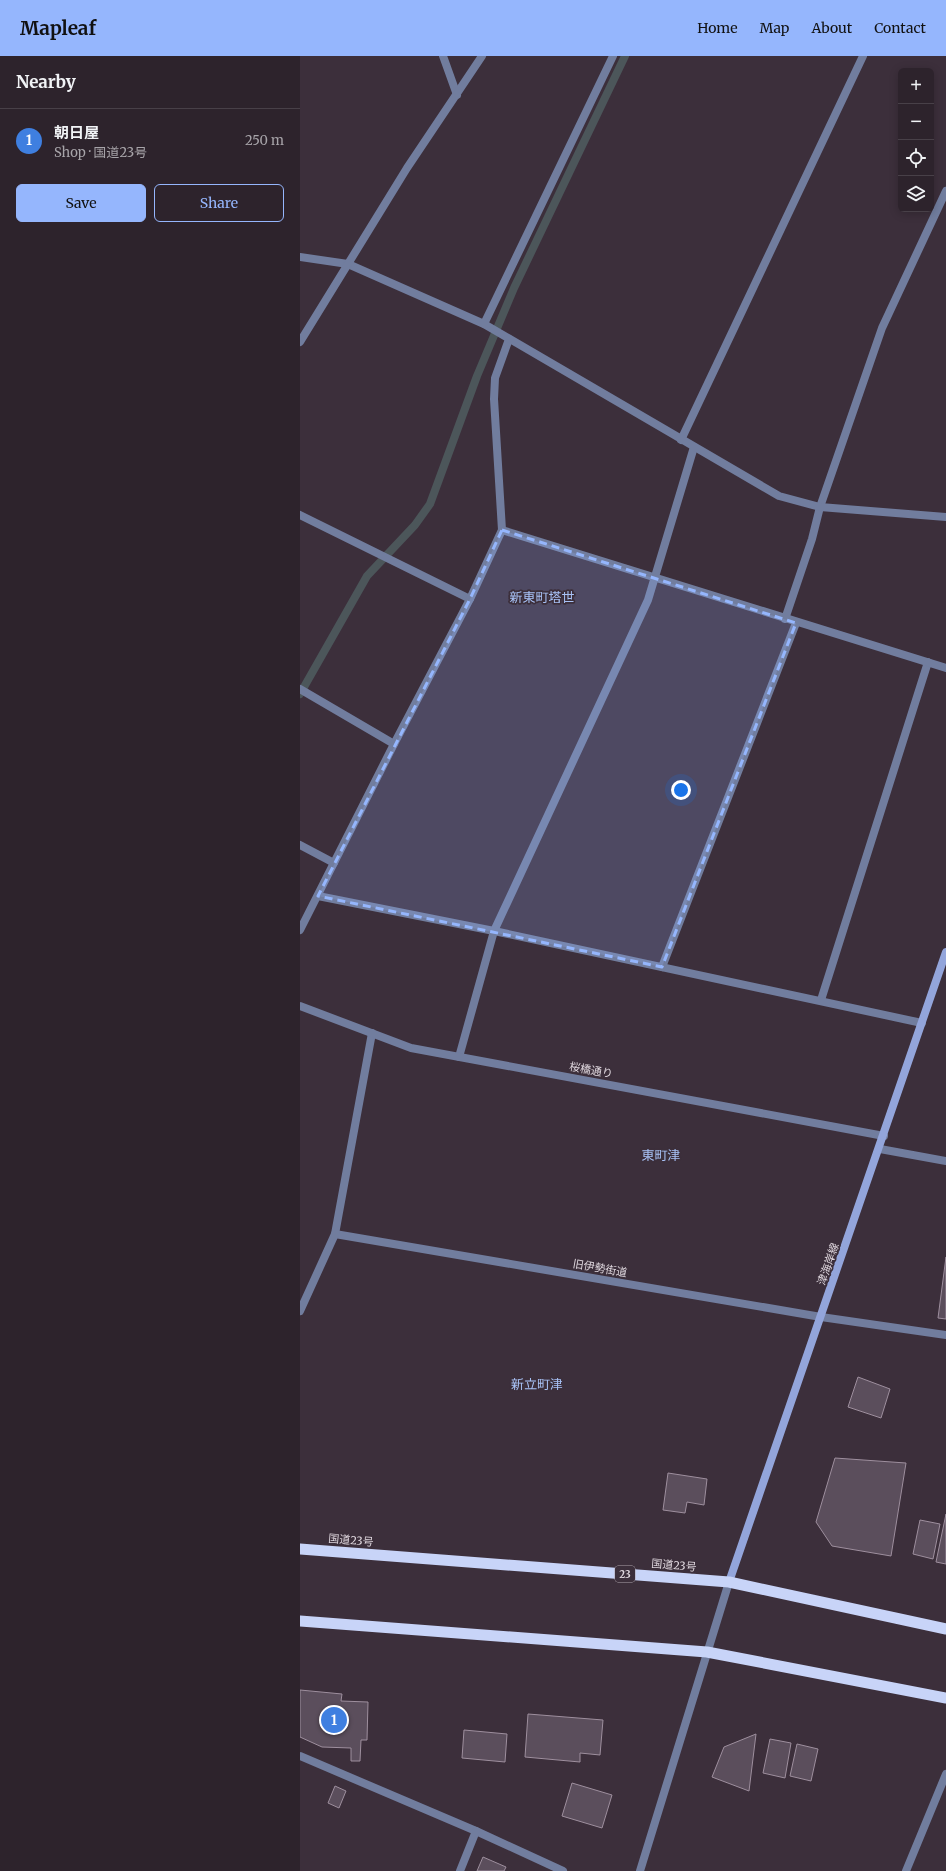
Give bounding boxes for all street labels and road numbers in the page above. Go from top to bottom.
street label: 桜橋通り [568,1059,614,1081]
street label: 津海岸線 [814,1241,842,1287]
street label: 旧伊勢街道 [572,1256,628,1280]
street label: 国道23号 [328,1531,374,1549]
street label: 国道23号 [651,1556,697,1574]
road number: 23 [615,1566,635,1582]

